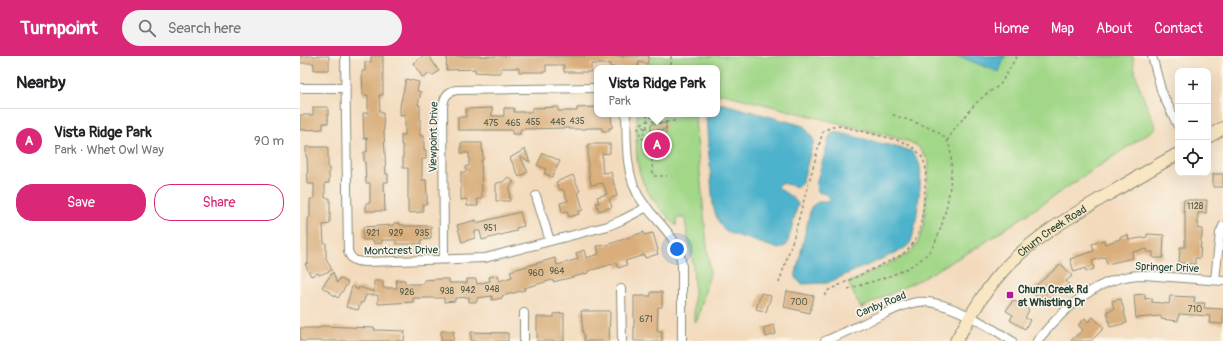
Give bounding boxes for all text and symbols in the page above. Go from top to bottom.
search box [122,10,402,46]
text: Turnpoint [20,16,98,40]
icon: search [136,17,158,39]
text: Search here [168,19,241,38]
text: Home [994,20,1029,37]
text: Map [1051,20,1074,37]
text: About [1096,20,1132,37]
text: Contact [1154,20,1203,37]
popup [594,65,720,117]
map controls [1175,68,1211,176]
button: + [1175,68,1211,104]
text: Nearby [16,72,65,93]
text: Vista Ridge Park [608,74,706,93]
text: Park [608,93,631,109]
street label: Viewpoint Drive [426,101,441,172]
button: − [1175,104,1211,140]
house number: 435 [569,116,585,127]
house number: 455 [526,117,541,128]
house number: 445 [550,117,566,128]
house number: 475 [484,118,499,129]
house number: 465 [505,118,521,129]
text: Vista Ridge Park [54,123,152,142]
pin: A [644,130,670,160]
text: A [25,133,33,149]
text: 90 m [254,133,284,149]
button: locate [1175,140,1211,176]
text: Park · Whet Owl Way [54,142,164,158]
button: Save [16,184,146,221]
button: Share [154,184,284,221]
house number: 1128 [1187,201,1204,212]
street label: Churn Creek Road [1015,203,1089,260]
house number: 951 [483,223,497,234]
house number: 921 [366,228,380,239]
house number: 929 [389,228,404,239]
house number: 935 [415,228,429,239]
your location [667,239,687,259]
street label: Montcrest Drive [364,243,439,258]
street label: Springer Drive [1135,260,1200,275]
house number: 964 [549,266,565,277]
house number: 960 [528,268,544,279]
place label: Churn Creek Rd at Whistling Dr [1018,283,1088,309]
house number: 948 [485,284,500,295]
house number: 942 [461,285,475,296]
house number: 938 [440,286,455,297]
house number: 926 [400,287,414,298]
street label: Canby Road [854,288,908,320]
marker: Churn Creek Rd at Whistling Dr [1005,290,1015,300]
house number: 700 [790,297,808,308]
house number: 710 [1188,304,1202,315]
house number: 671 [639,314,653,325]

